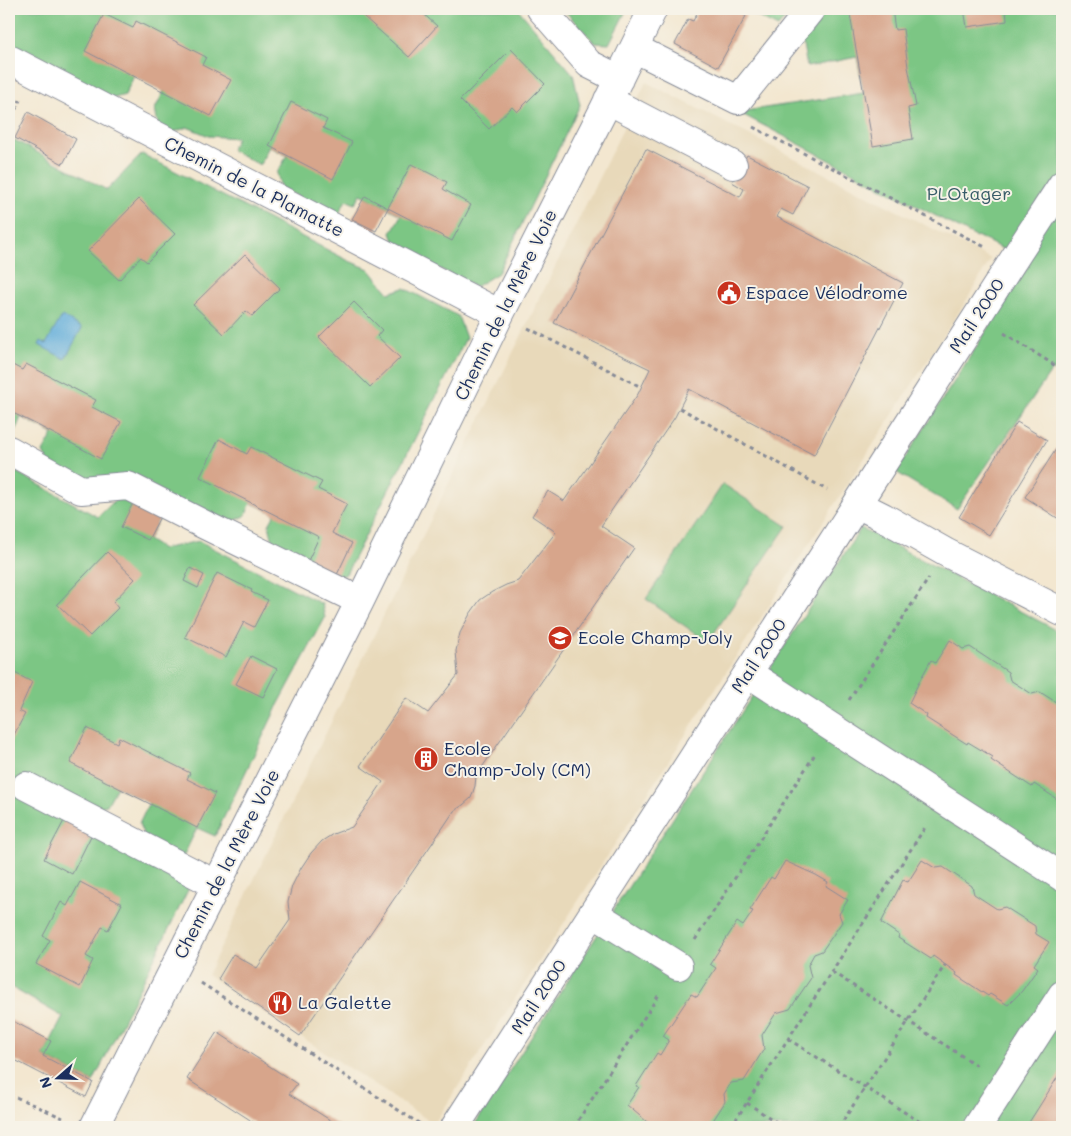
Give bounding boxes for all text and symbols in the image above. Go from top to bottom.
street label: Chemin de la Plamatte [160,130,348,242]
park label: PLOtager [927,181,1011,205]
street label: Chemin de la Mère Voie [448,205,562,404]
street label: Mail 2000 [943,273,1009,358]
public building icon: Espace Vélodrome [716,280,742,306]
place label: Espace Vélodrome [746,280,908,304]
street label: Mail 2000 [725,613,791,698]
school or university icon: Ecole Champ-Joly [547,625,573,651]
place label: Ecole Champ-Joly [578,625,733,649]
place label: Ecole Champ-Joly (CM) [444,736,591,781]
building icon: Ecole Champ-Joly (CM) [413,746,439,772]
street label: Chemin de la Mère Voie [168,765,284,962]
street label: Mail 2000 [505,954,571,1039]
restaurant icon: La Galette [267,990,293,1016]
place label: La Galette [298,990,392,1014]
north arrow [32,1054,82,1104]
text: N [35,1074,56,1091]

